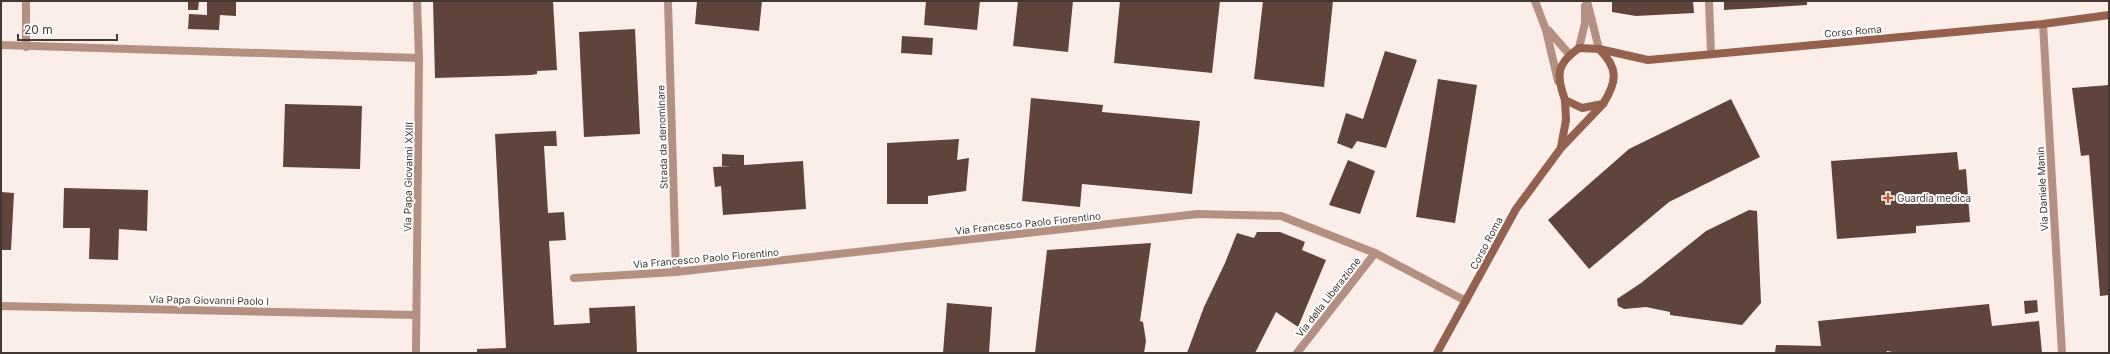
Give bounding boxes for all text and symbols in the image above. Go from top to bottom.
scale bar [18,16,117,42]
text: 20 m [24,22,53,37]
street label: Corso Roma [1824,23,1882,39]
street label: Strada da denominare [654,85,670,189]
street label: Via Papa Giovanni XXIII [401,122,415,232]
street label: Via Daniele Manin [2034,146,2050,232]
marker: Guardia medica [1882,192,1894,204]
place label: Guardia medica [1897,192,1971,204]
street label: Via Francesco Paolo Fiorentino [955,209,1101,237]
street label: Corso Roma [1467,215,1505,271]
street label: Via Francesco Paolo Fiorentino [633,246,779,270]
street label: Via della Liberazione [1293,255,1363,339]
street label: Via Papa Giovanni Paolo I [149,293,269,307]

